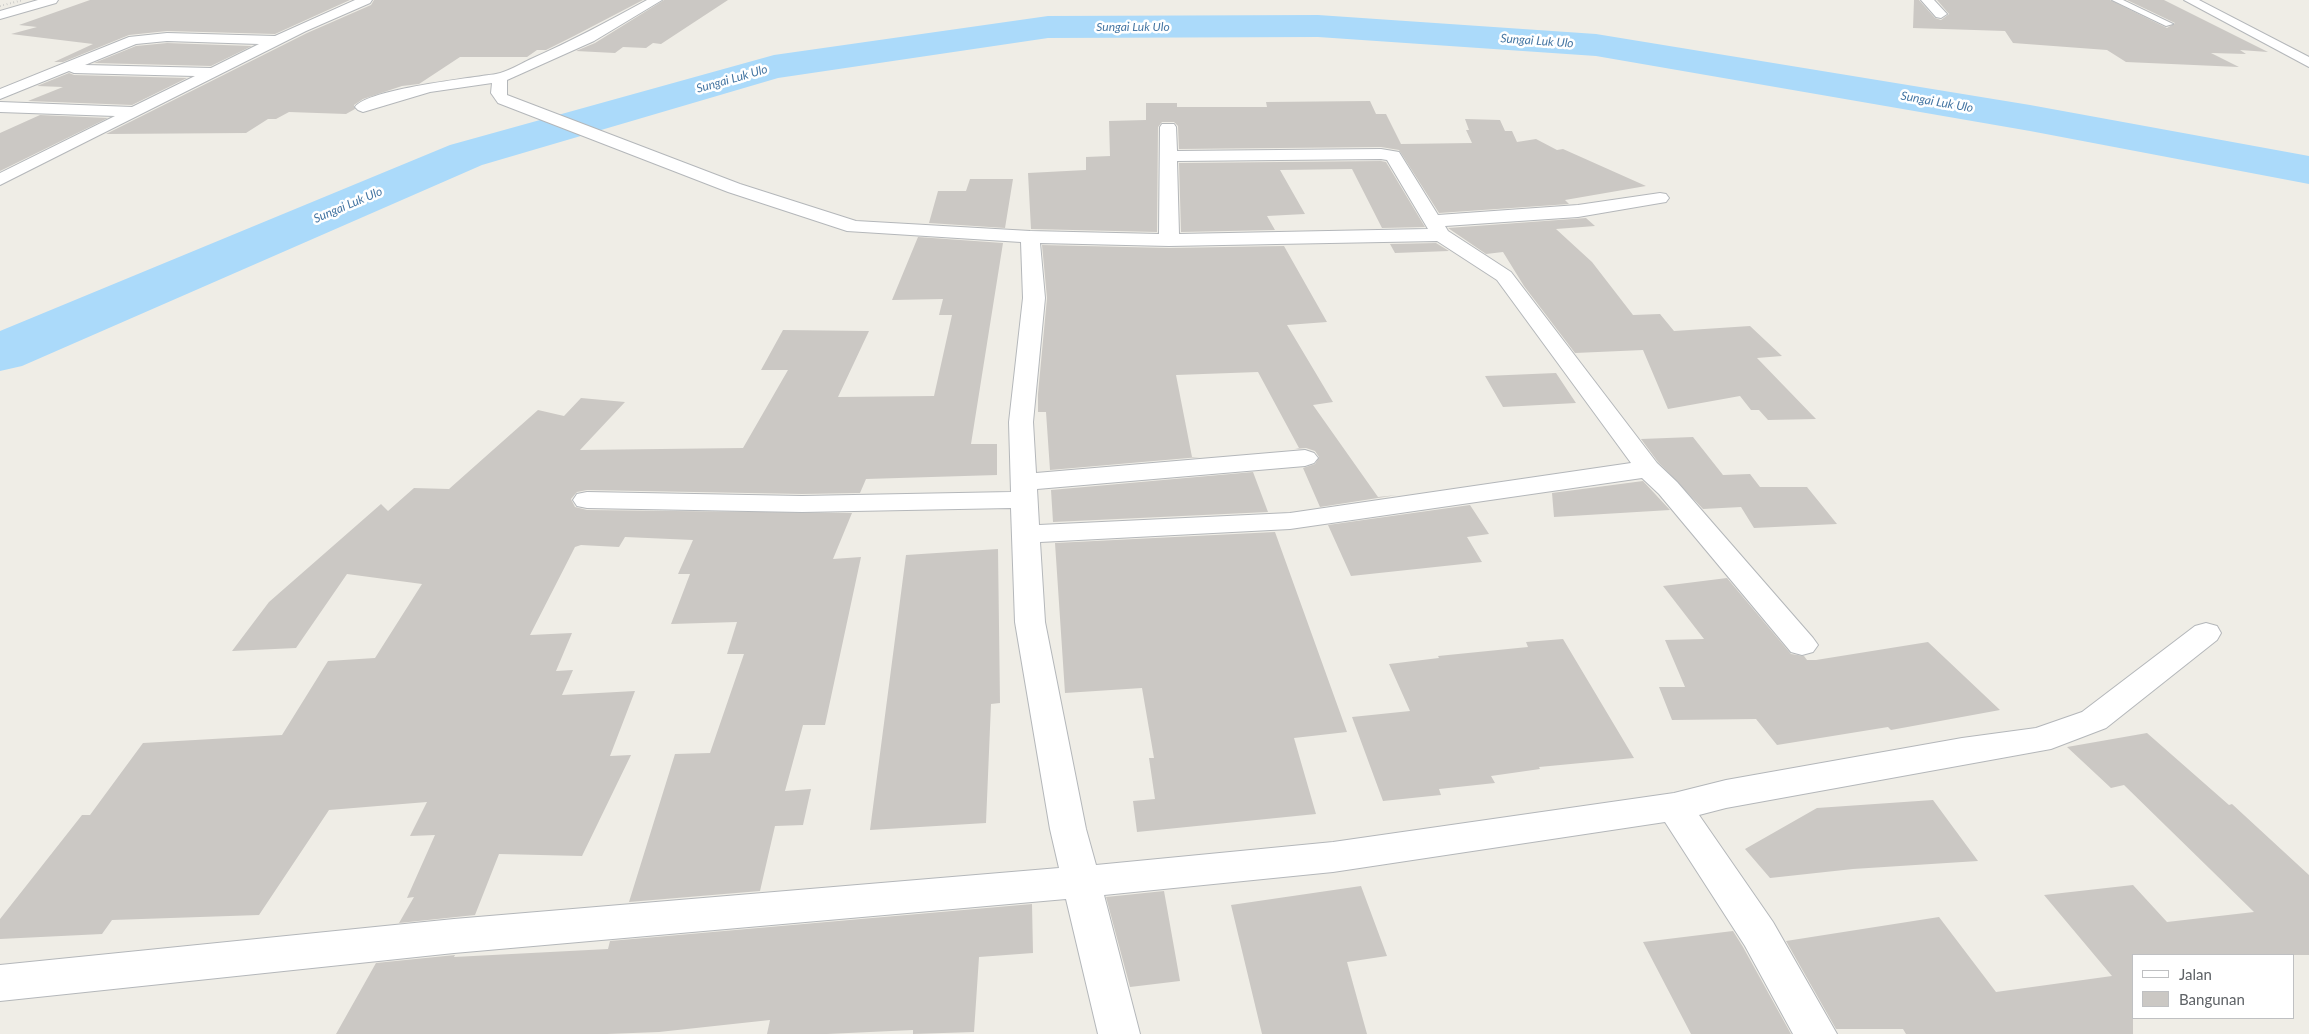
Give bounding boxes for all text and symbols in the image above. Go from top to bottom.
water label: Sungai Luk Ulo [1096,20,1170,34]
water label: Sungai Luk Ulo [1500,31,1574,51]
water label: Sungai Luk Ulo [695,62,769,96]
water label: Sungai Luk Ulo [1900,89,1974,115]
water label: Sungai Luk Ulo [311,184,385,226]
legend [2132,954,2294,1019]
text: Jalan [2179,965,2212,983]
text: Bangunan [2179,990,2245,1008]

